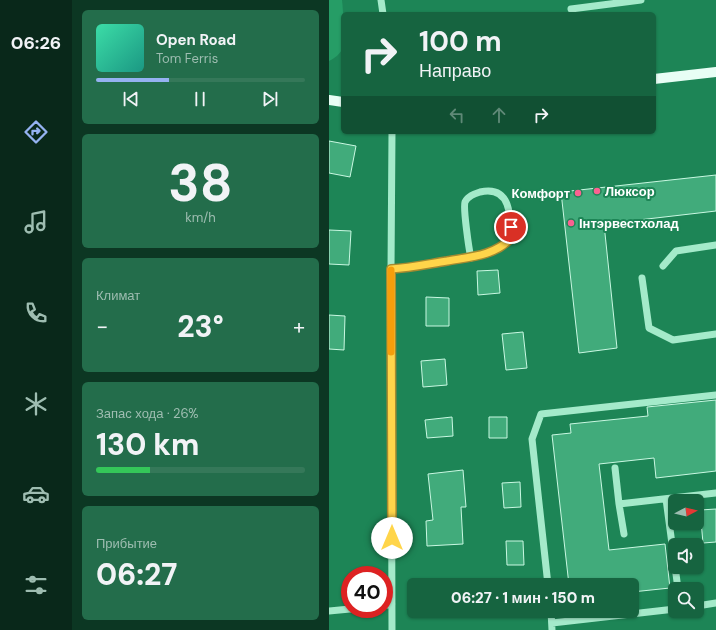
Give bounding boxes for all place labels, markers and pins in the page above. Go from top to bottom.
place label: Люксор [605,183,655,200]
place label: Комфорт [512,185,570,202]
marker: Люксор [592,186,602,196]
marker: Комфорт [573,188,583,198]
pin [494,210,528,244]
place label: Інтэрвестхолад [579,215,679,232]
marker: Інтэрвестхолад [566,218,576,228]

